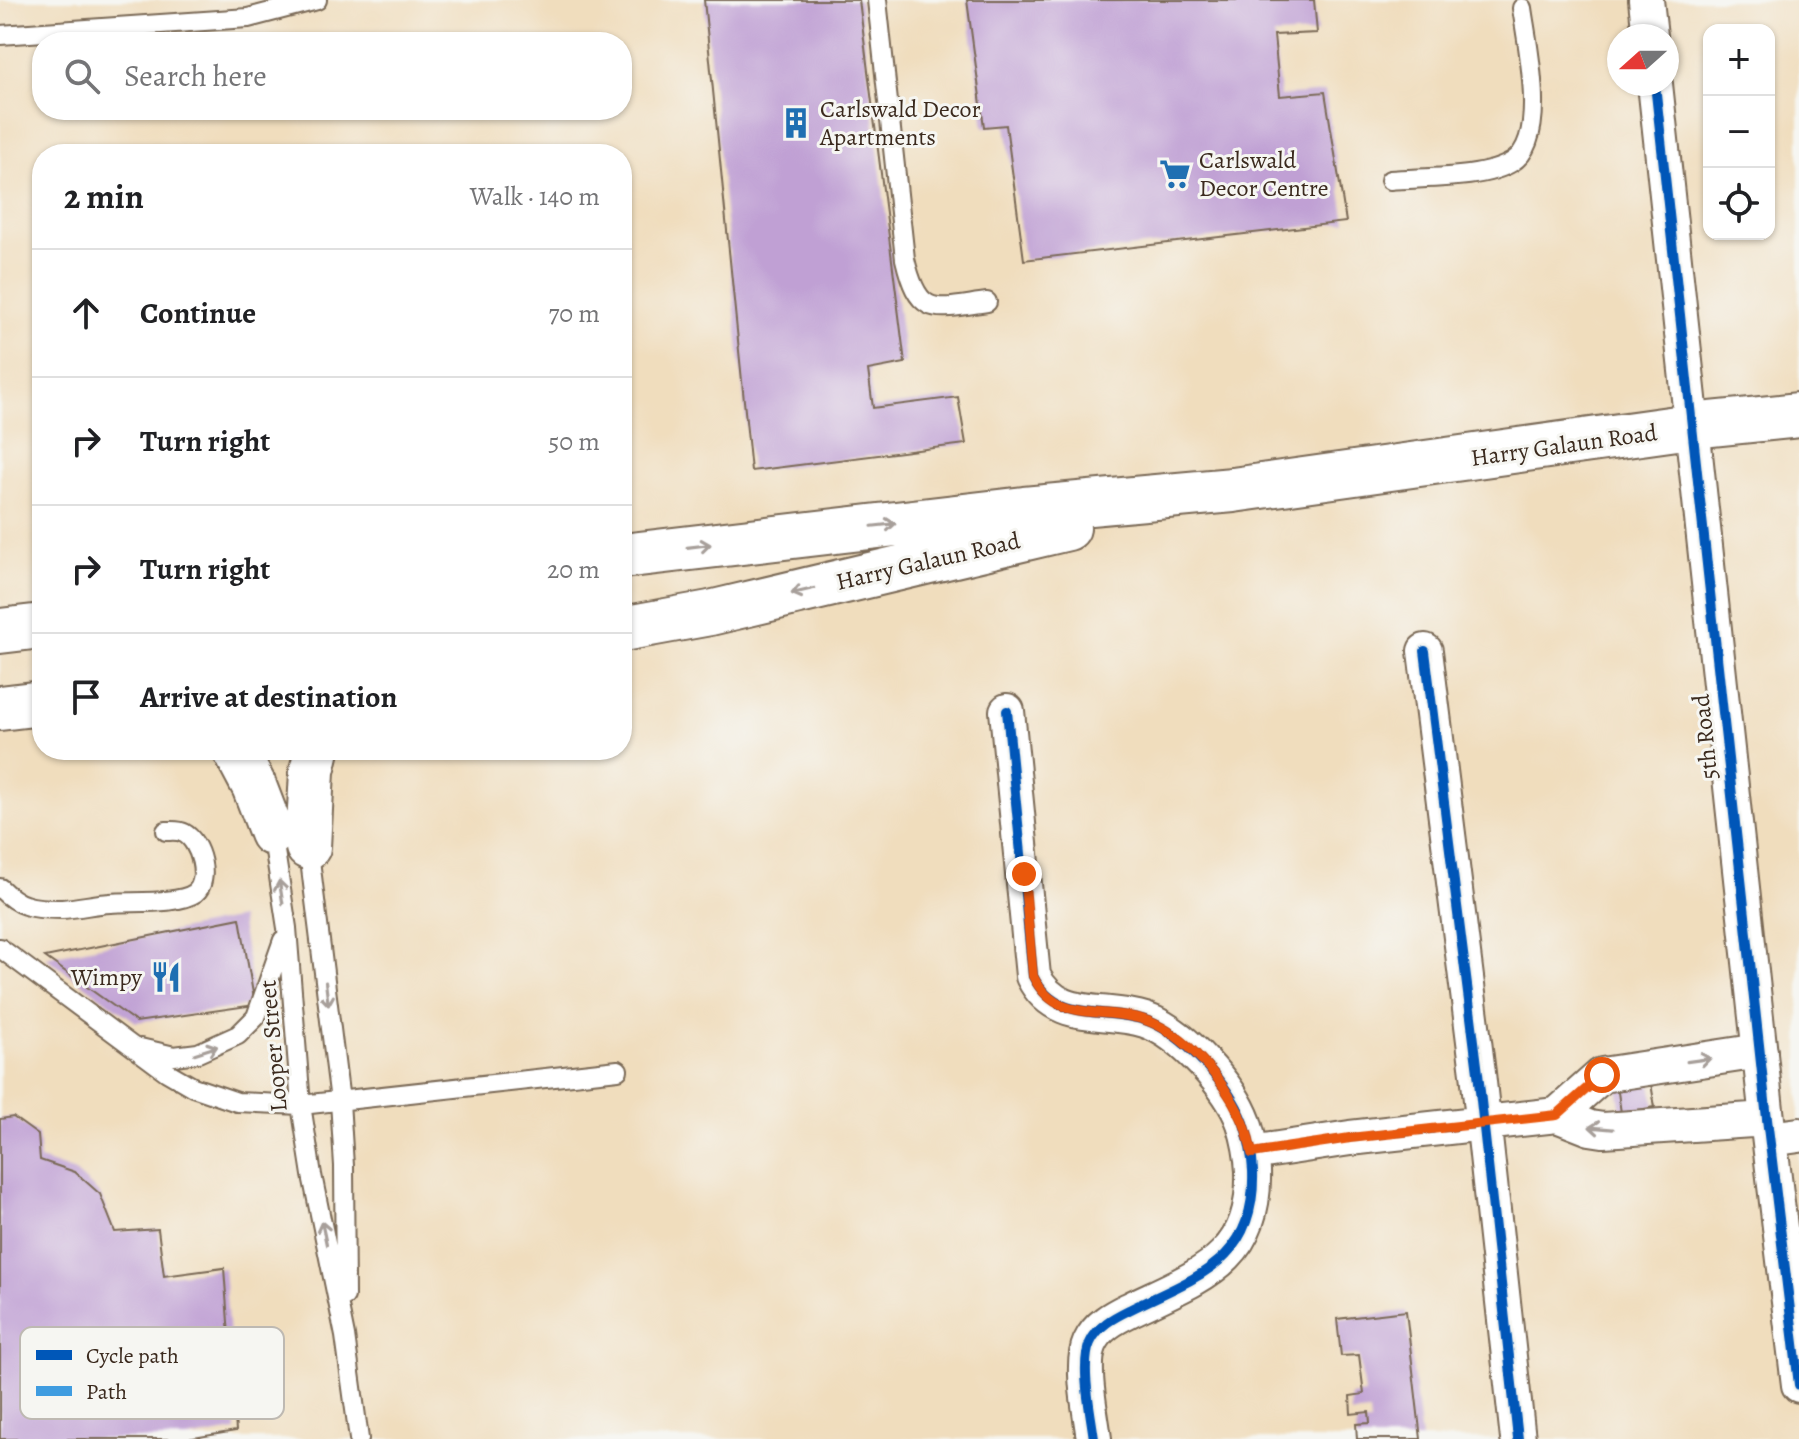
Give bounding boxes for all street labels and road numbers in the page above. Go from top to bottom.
street label: Harry Galaun Road [1469,416,1659,474]
street label: Harry Galaun Road [833,524,1023,598]
street label: 5th Road [1685,693,1725,781]
street label: Looper Street [251,979,295,1113]

